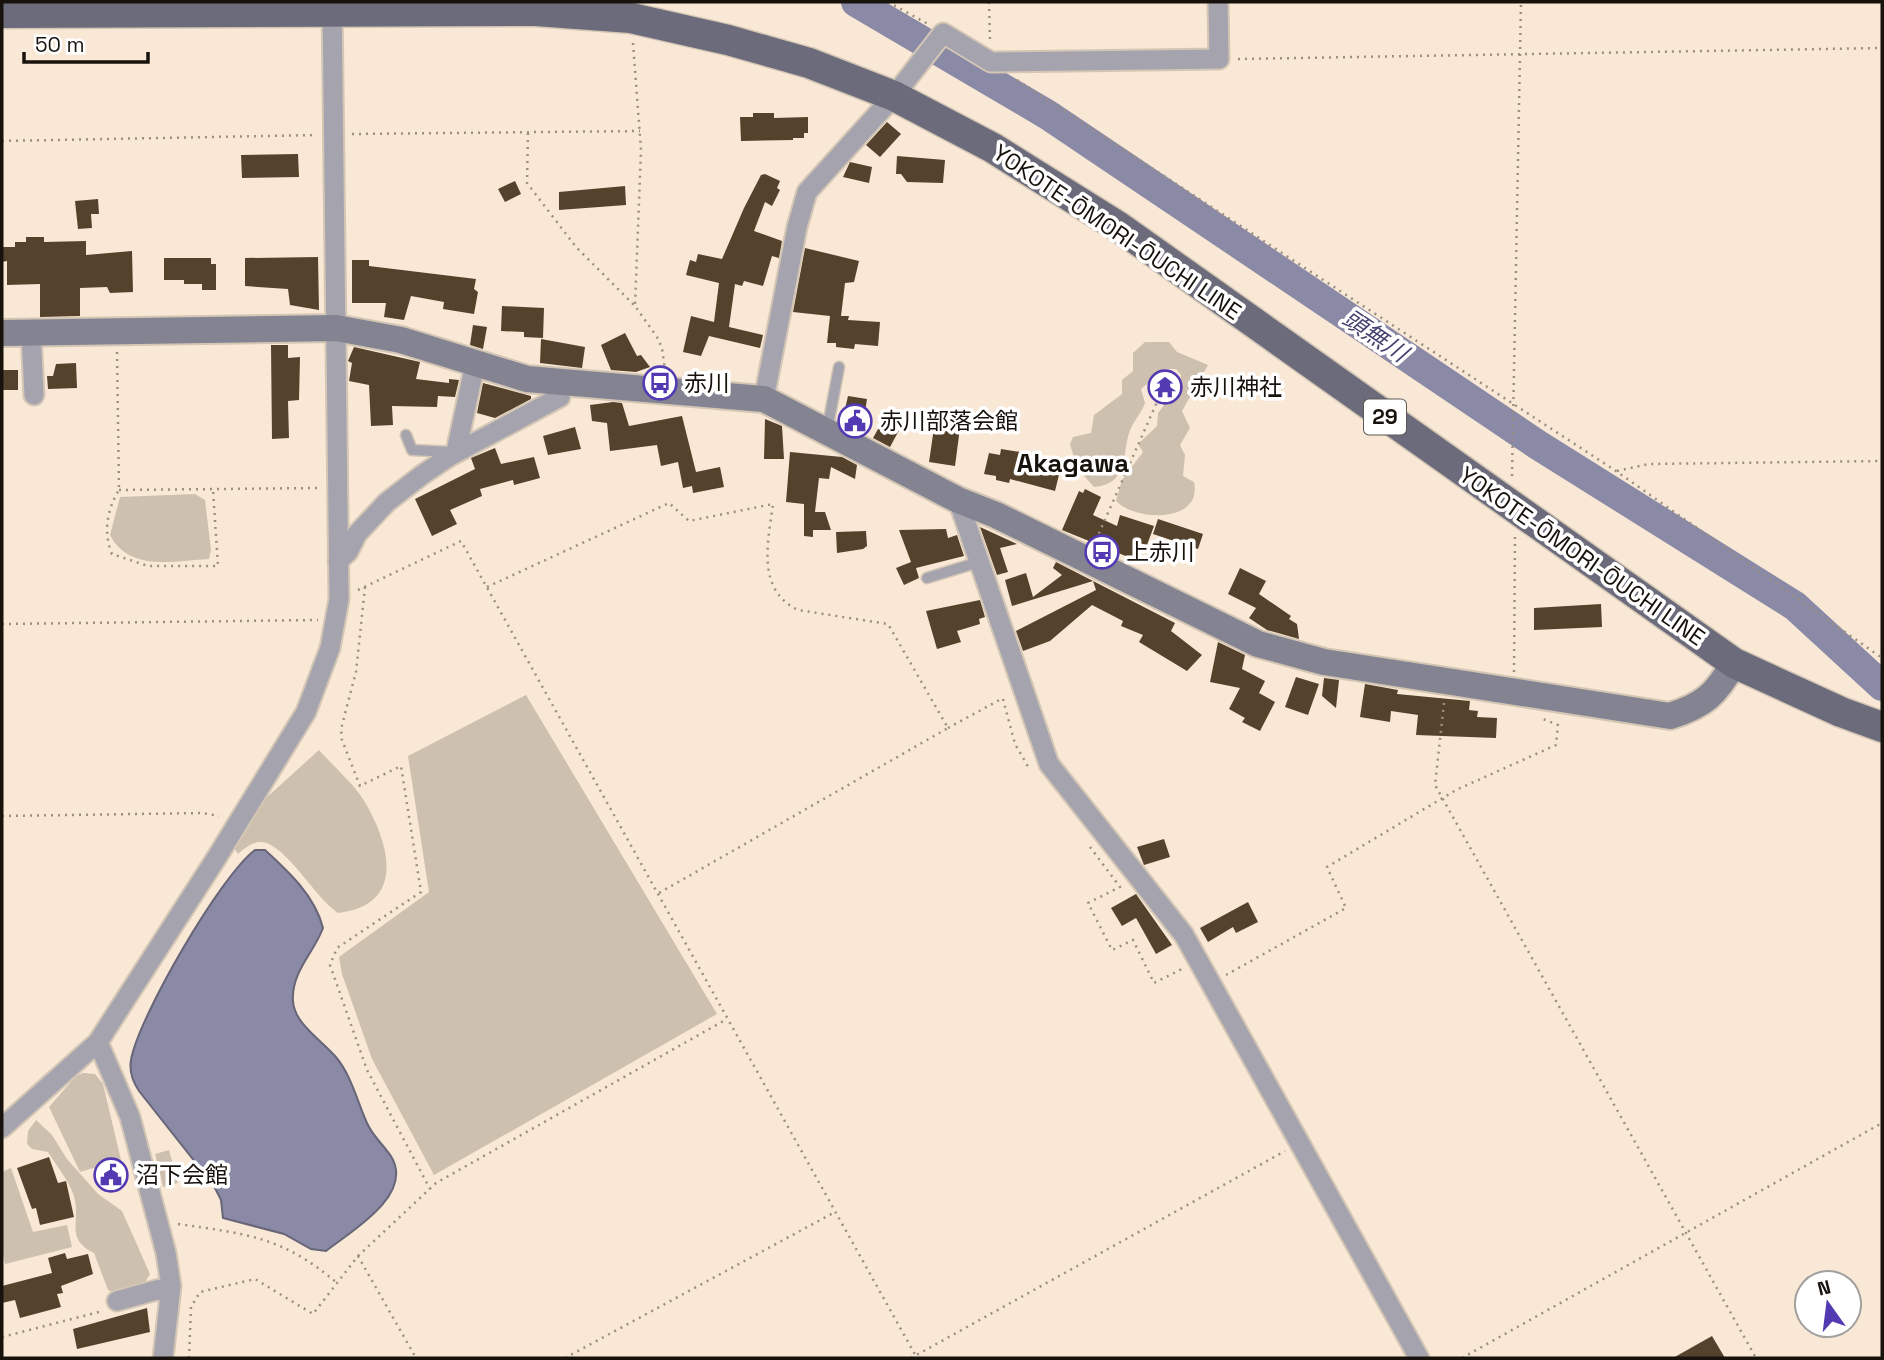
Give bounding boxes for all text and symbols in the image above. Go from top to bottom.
scale bar [24,21,149,65]
text: 50 m [35,31,85,58]
street label: YOKOTE-ŌMORI-ŌUCHI LINE [987,138,1247,326]
water label: 頭無川 [1337,303,1416,370]
bus stop icon: 赤川 [641,364,679,402]
place label: 赤川 [684,368,730,398]
temple icon: 赤川神社 [1146,368,1184,406]
place label: 赤川神社 [1190,372,1282,402]
road number: 29 [1364,400,1406,434]
public building icon: 赤川部落会館 [836,402,874,440]
place label: 赤川部落会館 [880,406,1018,436]
district label: Akagawa [1017,446,1129,480]
street label: YOKOTE-ŌMORI-ŌUCHI LINE [1453,460,1711,652]
bus stop icon: 上赤川 [1083,533,1121,571]
place label: 上赤川 [1126,537,1195,567]
public building icon: 沼下会館 [92,1156,130,1194]
place label: 沼下会館 [136,1160,228,1190]
north arrow [1793,1269,1863,1339]
text: N [1815,1274,1833,1302]

